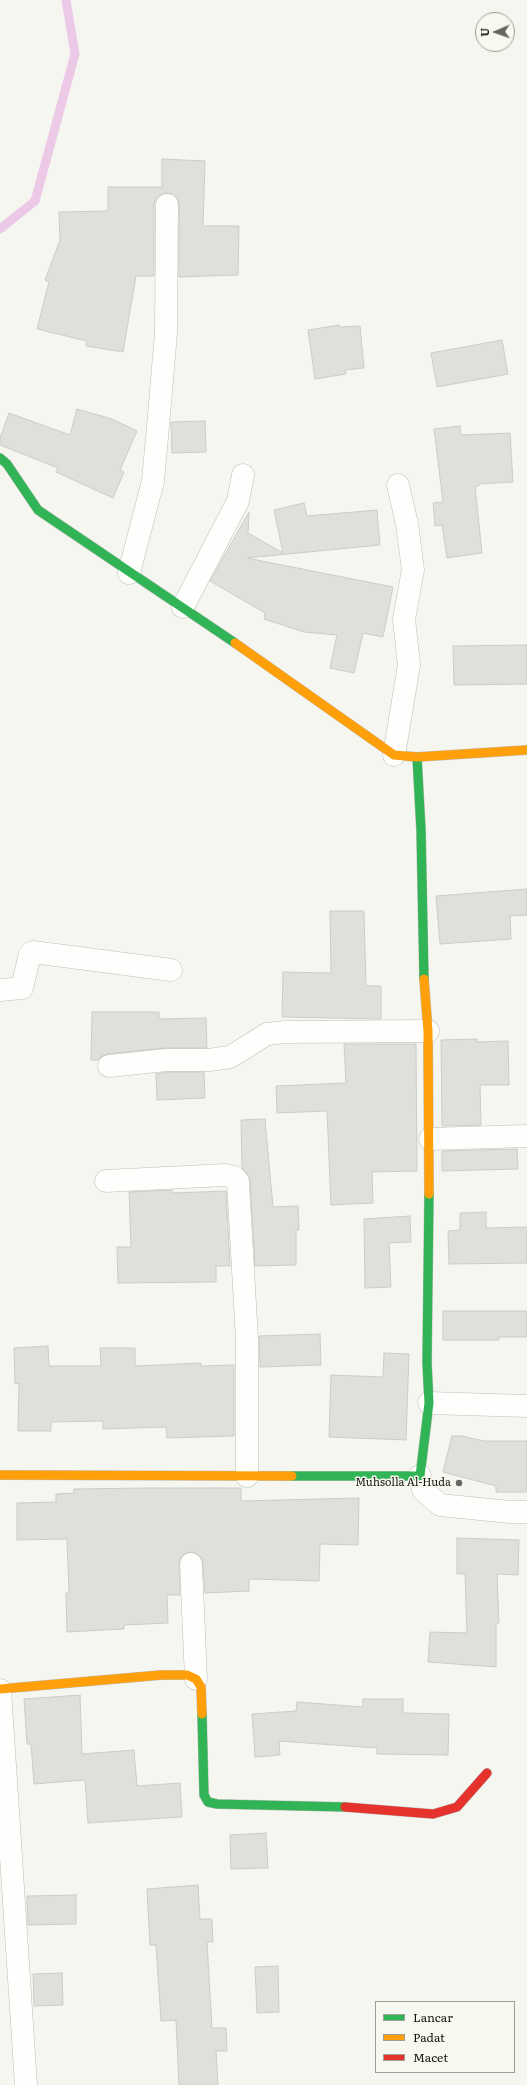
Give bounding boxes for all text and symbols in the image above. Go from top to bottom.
north arrow [475,12,515,52]
text: U [476,28,492,37]
place label: Muhsolla Al-Huda [355,1476,451,1490]
marker: Muhsolla Al-Huda [454,1478,464,1488]
legend [375,2001,515,2073]
text: Lancar [413,2008,453,2026]
text: Padat [413,2028,445,2046]
text: Macet [413,2048,448,2066]

